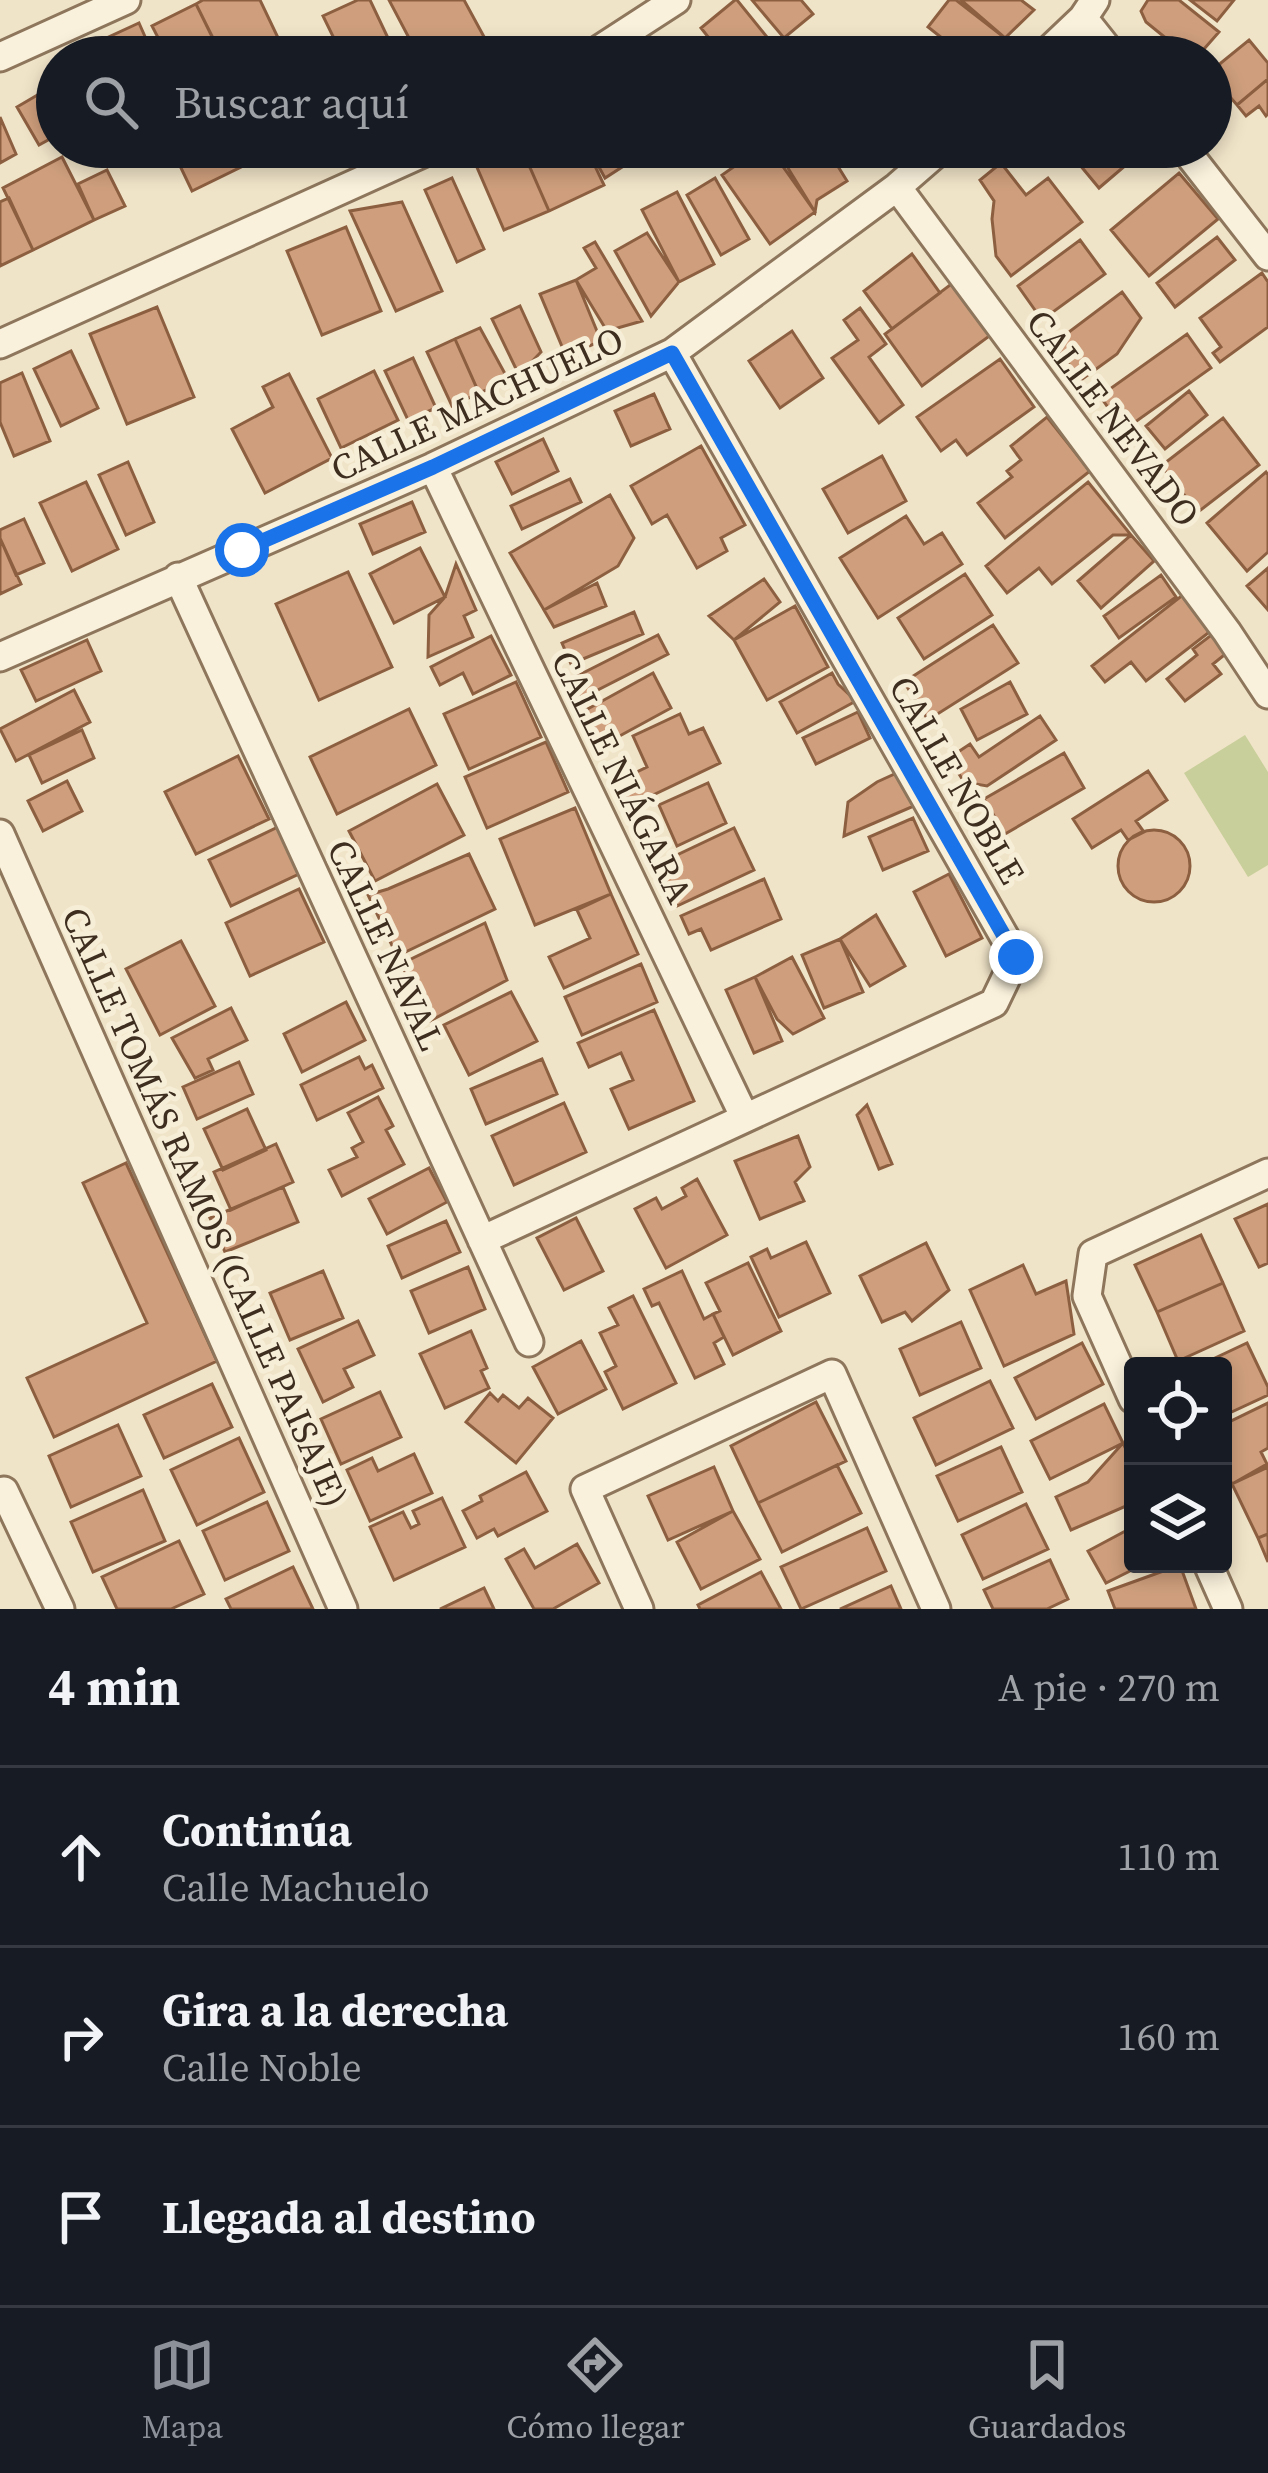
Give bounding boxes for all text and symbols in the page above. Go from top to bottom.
search box [36,36,1232,168]
icon: search [78,69,144,135]
text: Buscar aquí [174,71,409,133]
street label: CALLE NEVADO [1015,299,1211,537]
street label: CALLE MACHUELO [323,315,631,493]
route start [215,523,269,577]
street label: CALLE NIÁGARA [540,643,704,912]
street label: CALLE NOBLE [878,667,1036,893]
street label: CALLE NAVAL [316,832,456,1058]
street label: CALLE TOMÁS RAMOS (CALLE PAISAJE) [50,899,360,1515]
route end [989,930,1043,984]
map controls [1124,1357,1232,1573]
button: locate [1124,1357,1232,1465]
button: layers [1124,1465,1232,1573]
text: 4 min [48,1652,180,1722]
text: A pie · 270 m [998,1661,1220,1714]
text: Continúa [162,1799,352,1861]
icon: ahead [48,1824,114,1890]
text: 110 m [1117,1830,1220,1883]
text: Calle Machuelo [162,1861,430,1914]
text: Gira a la derecha [162,1979,508,2041]
icon: right [48,2004,114,2070]
text: 160 m [1117,2010,1220,2063]
text: Calle Noble [162,2041,362,2094]
icon: arrive [48,2184,114,2250]
text: Llegada al destino [162,2186,536,2248]
tab: Mapa [142,2332,223,2449]
tab: Cómo llegar [506,2332,684,2449]
tab: Guardados [968,2332,1126,2449]

